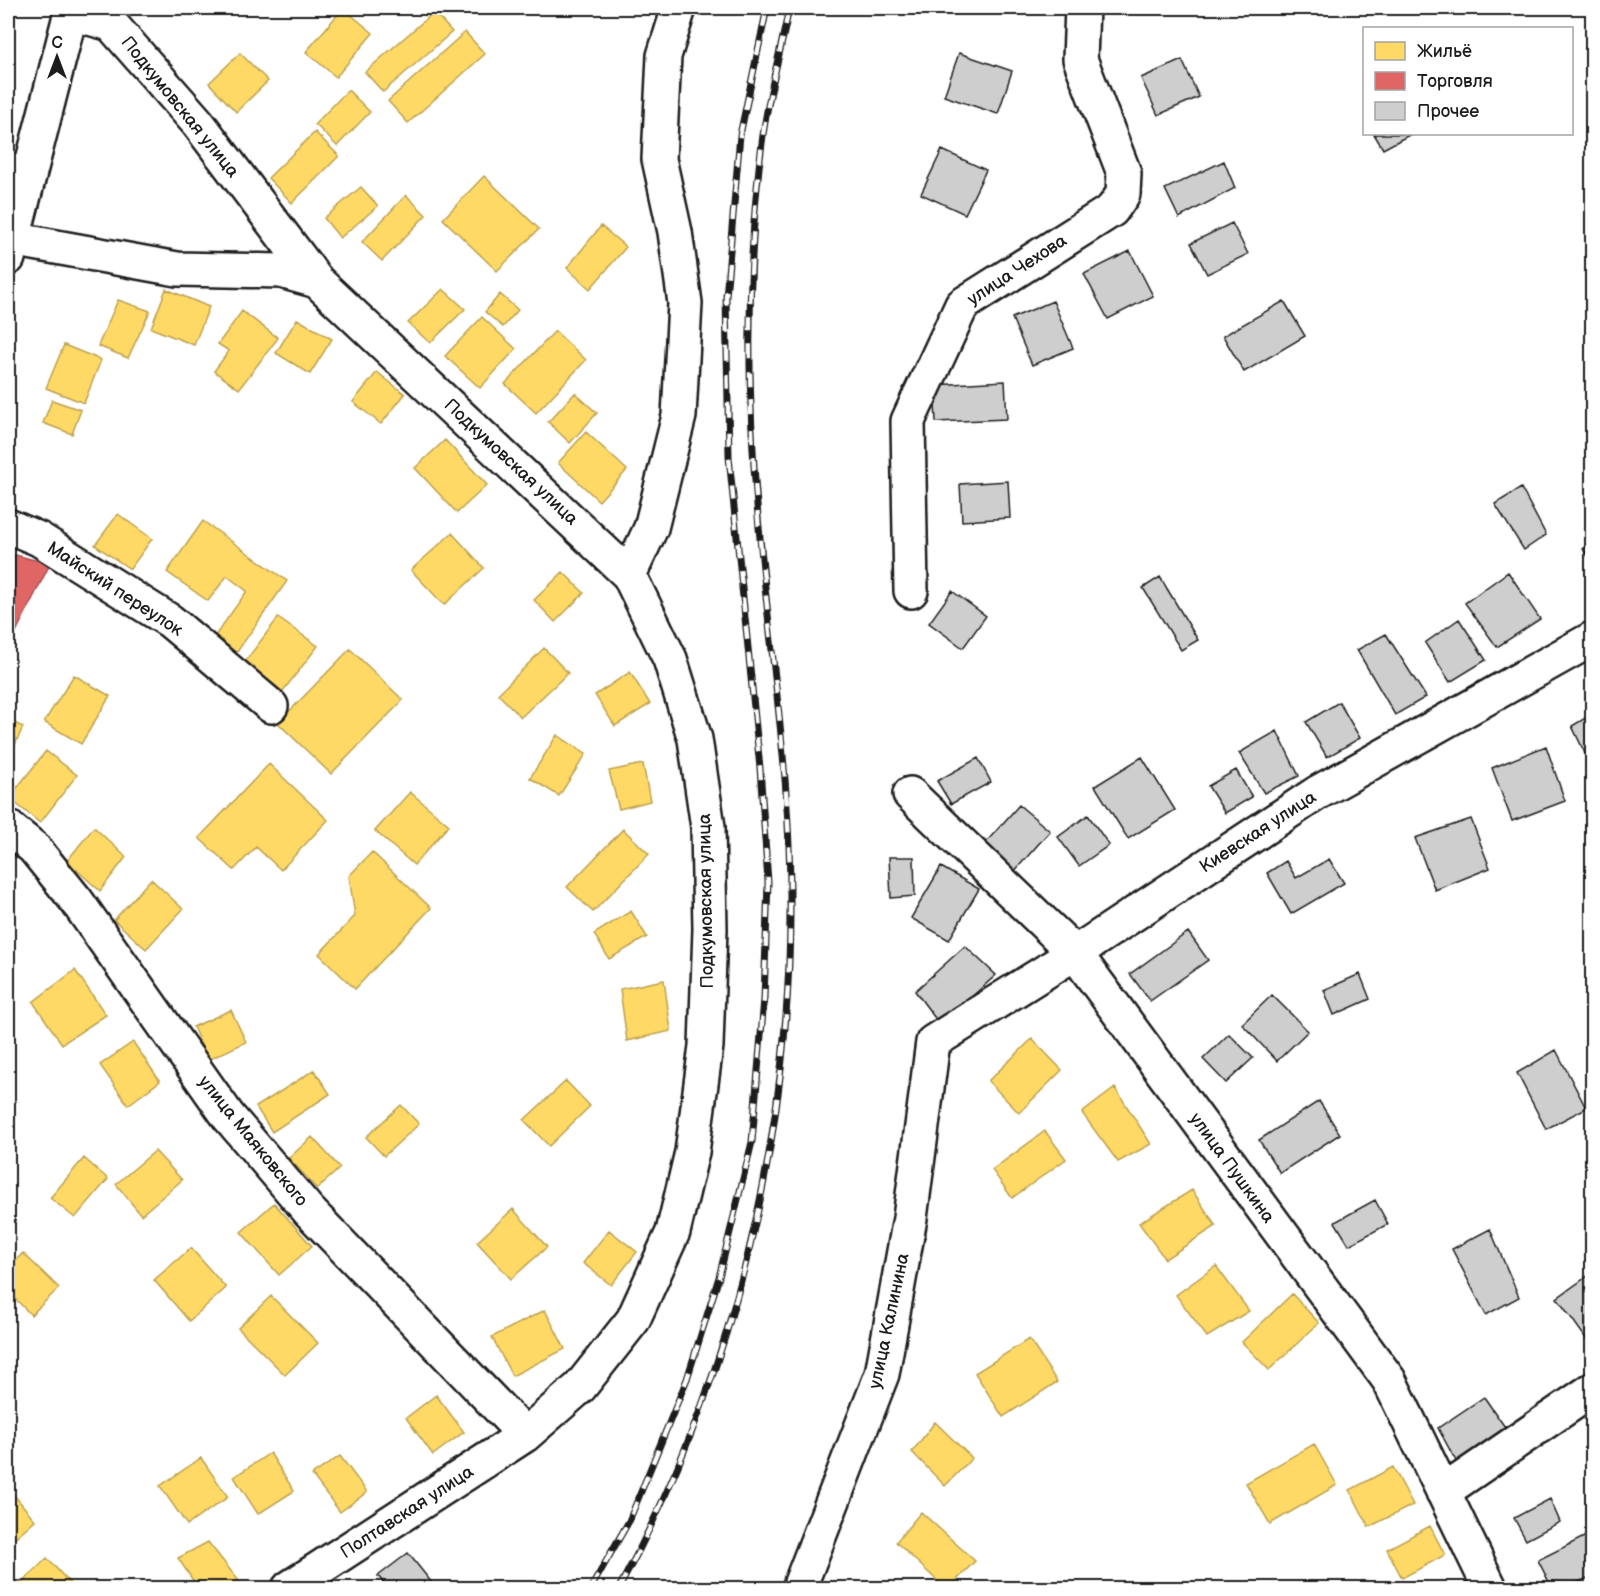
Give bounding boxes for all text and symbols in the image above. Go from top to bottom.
north arrow [27,27,87,87]
legend [1363,27,1573,135]
street label: Подкумовская улица [117,32,244,182]
text: С [51,34,63,53]
text: Жильё [1417,41,1472,62]
text: Торговля [1417,71,1493,92]
text: Прочее [1417,101,1479,122]
street label: улица Чехова [963,230,1071,310]
street label: Подкумовская улица [440,395,583,530]
street label: Майский переулок [43,537,187,641]
street label: Киевская улица [1196,786,1320,877]
street label: Подкумовская улица [694,813,718,989]
street label: улица Маяковского [194,1071,312,1211]
street label: улица Пушкина [1185,1109,1279,1227]
street label: улица Калинина [864,1251,914,1391]
street label: Полтавская улица [337,1461,478,1563]

